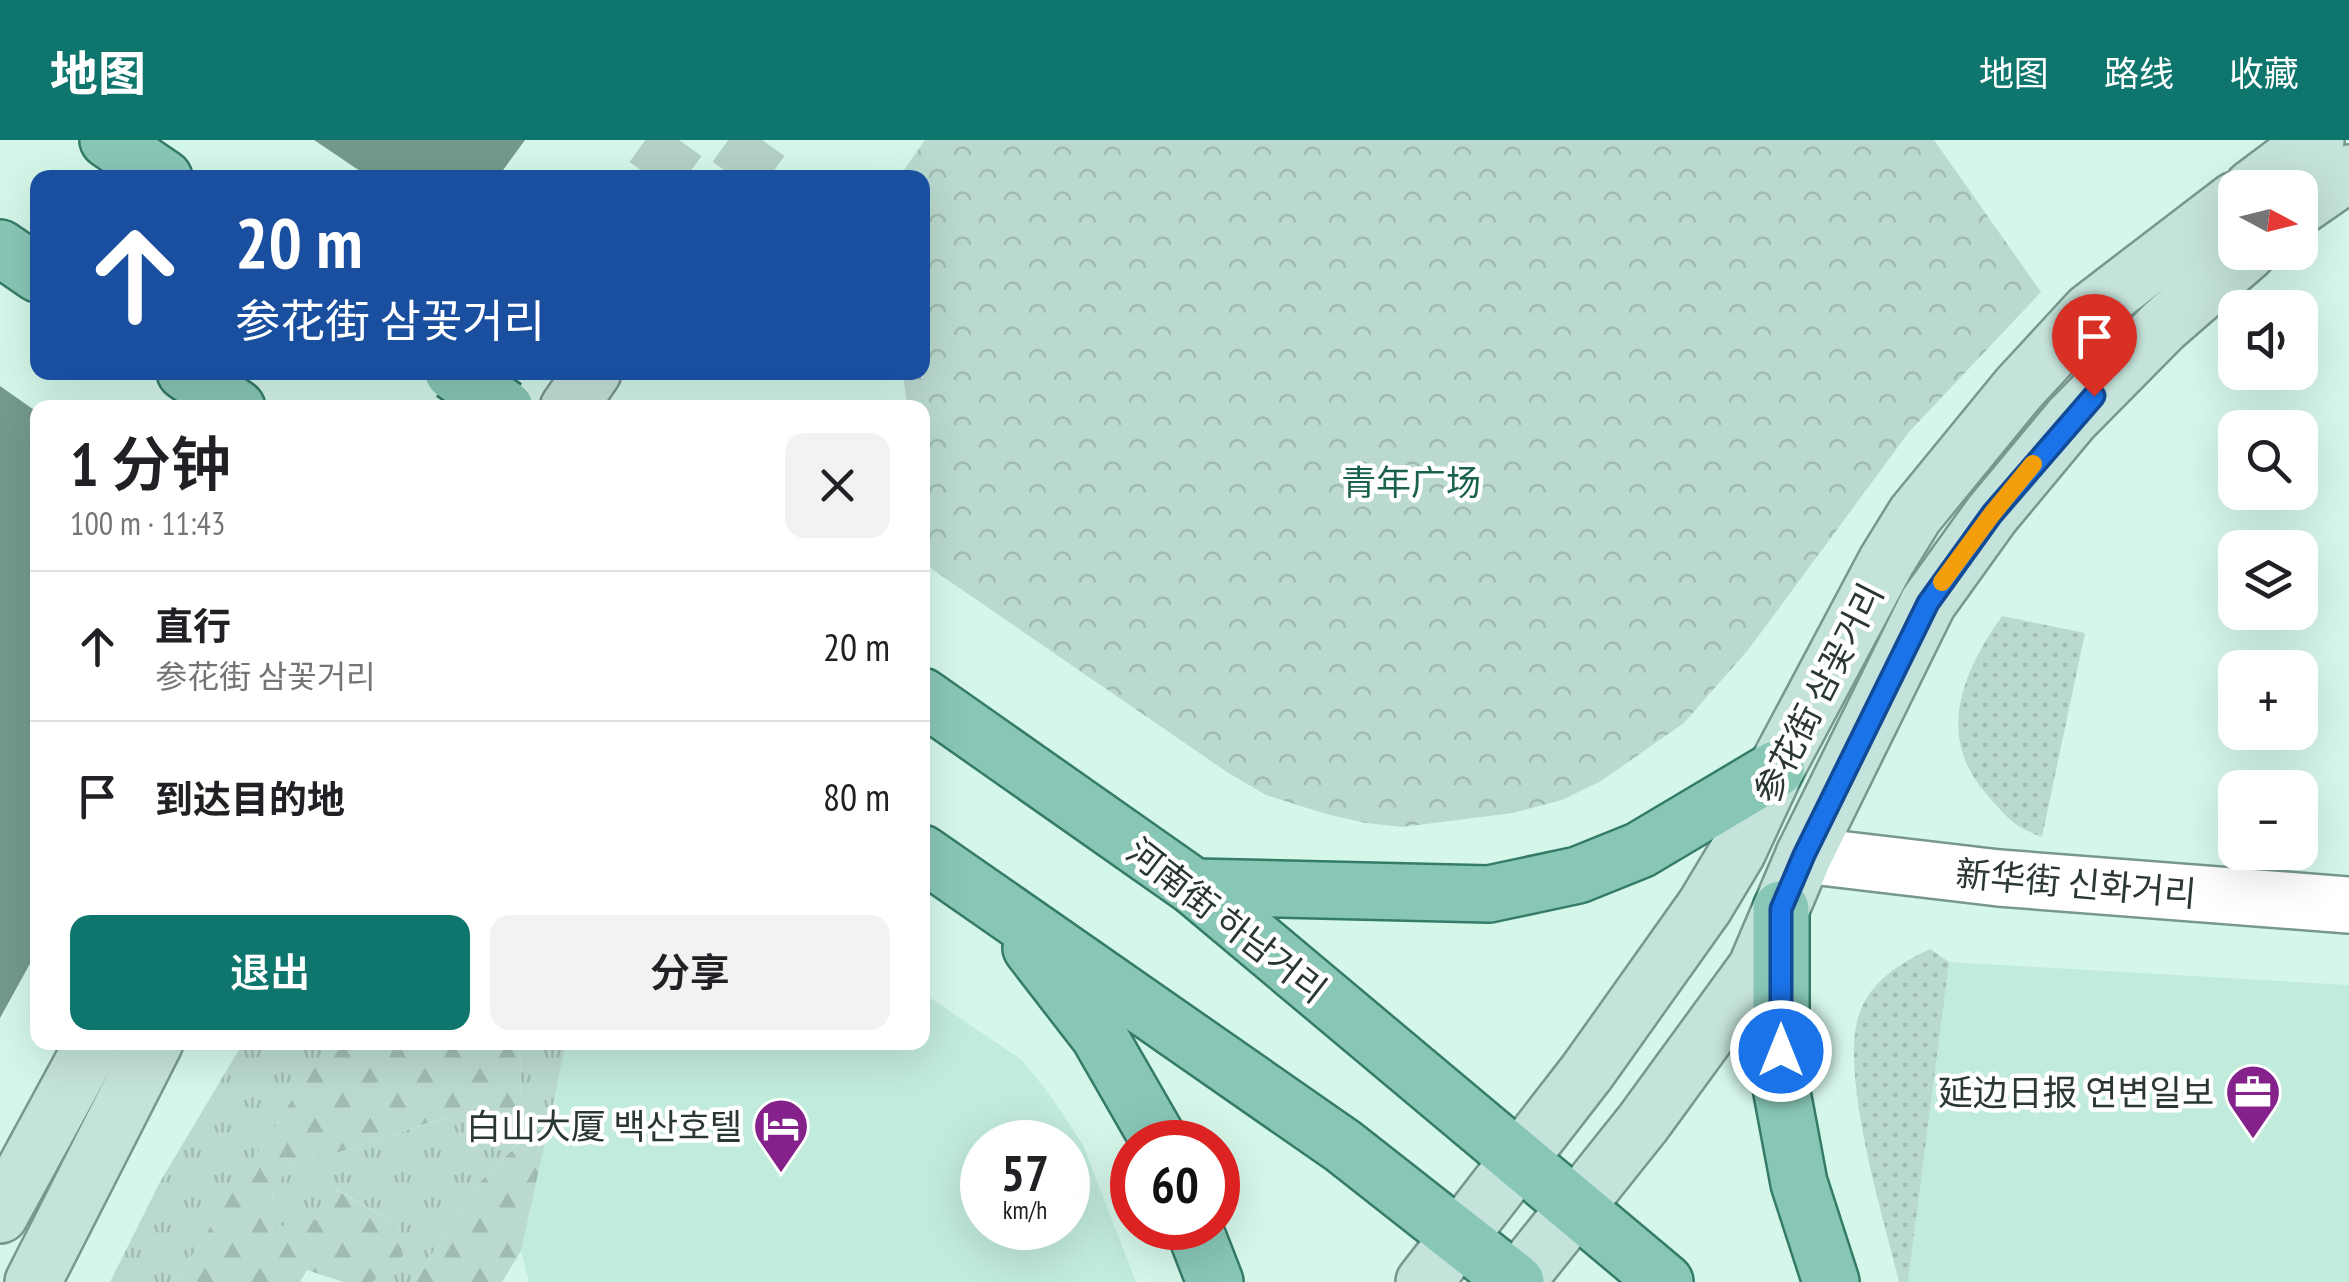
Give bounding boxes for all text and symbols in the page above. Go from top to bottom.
text: 地图 [50,42,146,104]
text: 地图 [1979,50,2049,96]
text: 路线 [2104,50,2174,96]
text: 收藏 [2229,50,2299,96]
north arrow [2218,170,2318,270]
map controls [2218,170,2318,870]
text: 20 m [235,197,363,287]
icon: ahead [70,210,200,340]
button: sound [2218,290,2318,390]
text: 参花街 삼꽃거리 [235,291,545,349]
pin [2052,294,2137,397]
icon: arrive [2067,309,2122,364]
button: search [2218,410,2318,510]
text: 1 分钟 [70,425,231,503]
button: close [785,433,890,538]
park label: 青年广场 [1341,459,1481,505]
text: 100 m · 11:43 [70,502,225,544]
button: layers [2218,530,2318,630]
street label: 参花街 삼꽃거리 [1743,575,1893,811]
text: 直行 [155,601,231,650]
icon: ahead [70,619,125,674]
text: 20 m [823,622,890,671]
button: + [2218,650,2318,750]
text: 参花街 삼꽃거리 [155,655,376,697]
icon: arrive [70,769,125,824]
button: − [2218,770,2318,870]
text: 80 m [823,772,890,821]
text: 到达目的地 [155,774,345,823]
street label: 河南街 하남거리 [1118,828,1336,1012]
street label: 新华街 신화거리 [1954,850,2198,916]
button: 退出 [70,915,470,1030]
button: 分享 [490,915,890,1030]
position arrow [1729,999,1833,1103]
office icon: 延边日报 연변일보 [2223,1062,2283,1141]
place label: 延边日报 연변일보 [1938,1069,2214,1115]
hotel icon: 白山大厦 백산호텔 [751,1096,811,1175]
place label: 白山大厦 백산호텔 [466,1103,742,1149]
speed limit sign: 60 [1110,1120,1240,1250]
text: 57 [1001,1140,1049,1205]
text: km/h [1003,1194,1047,1226]

